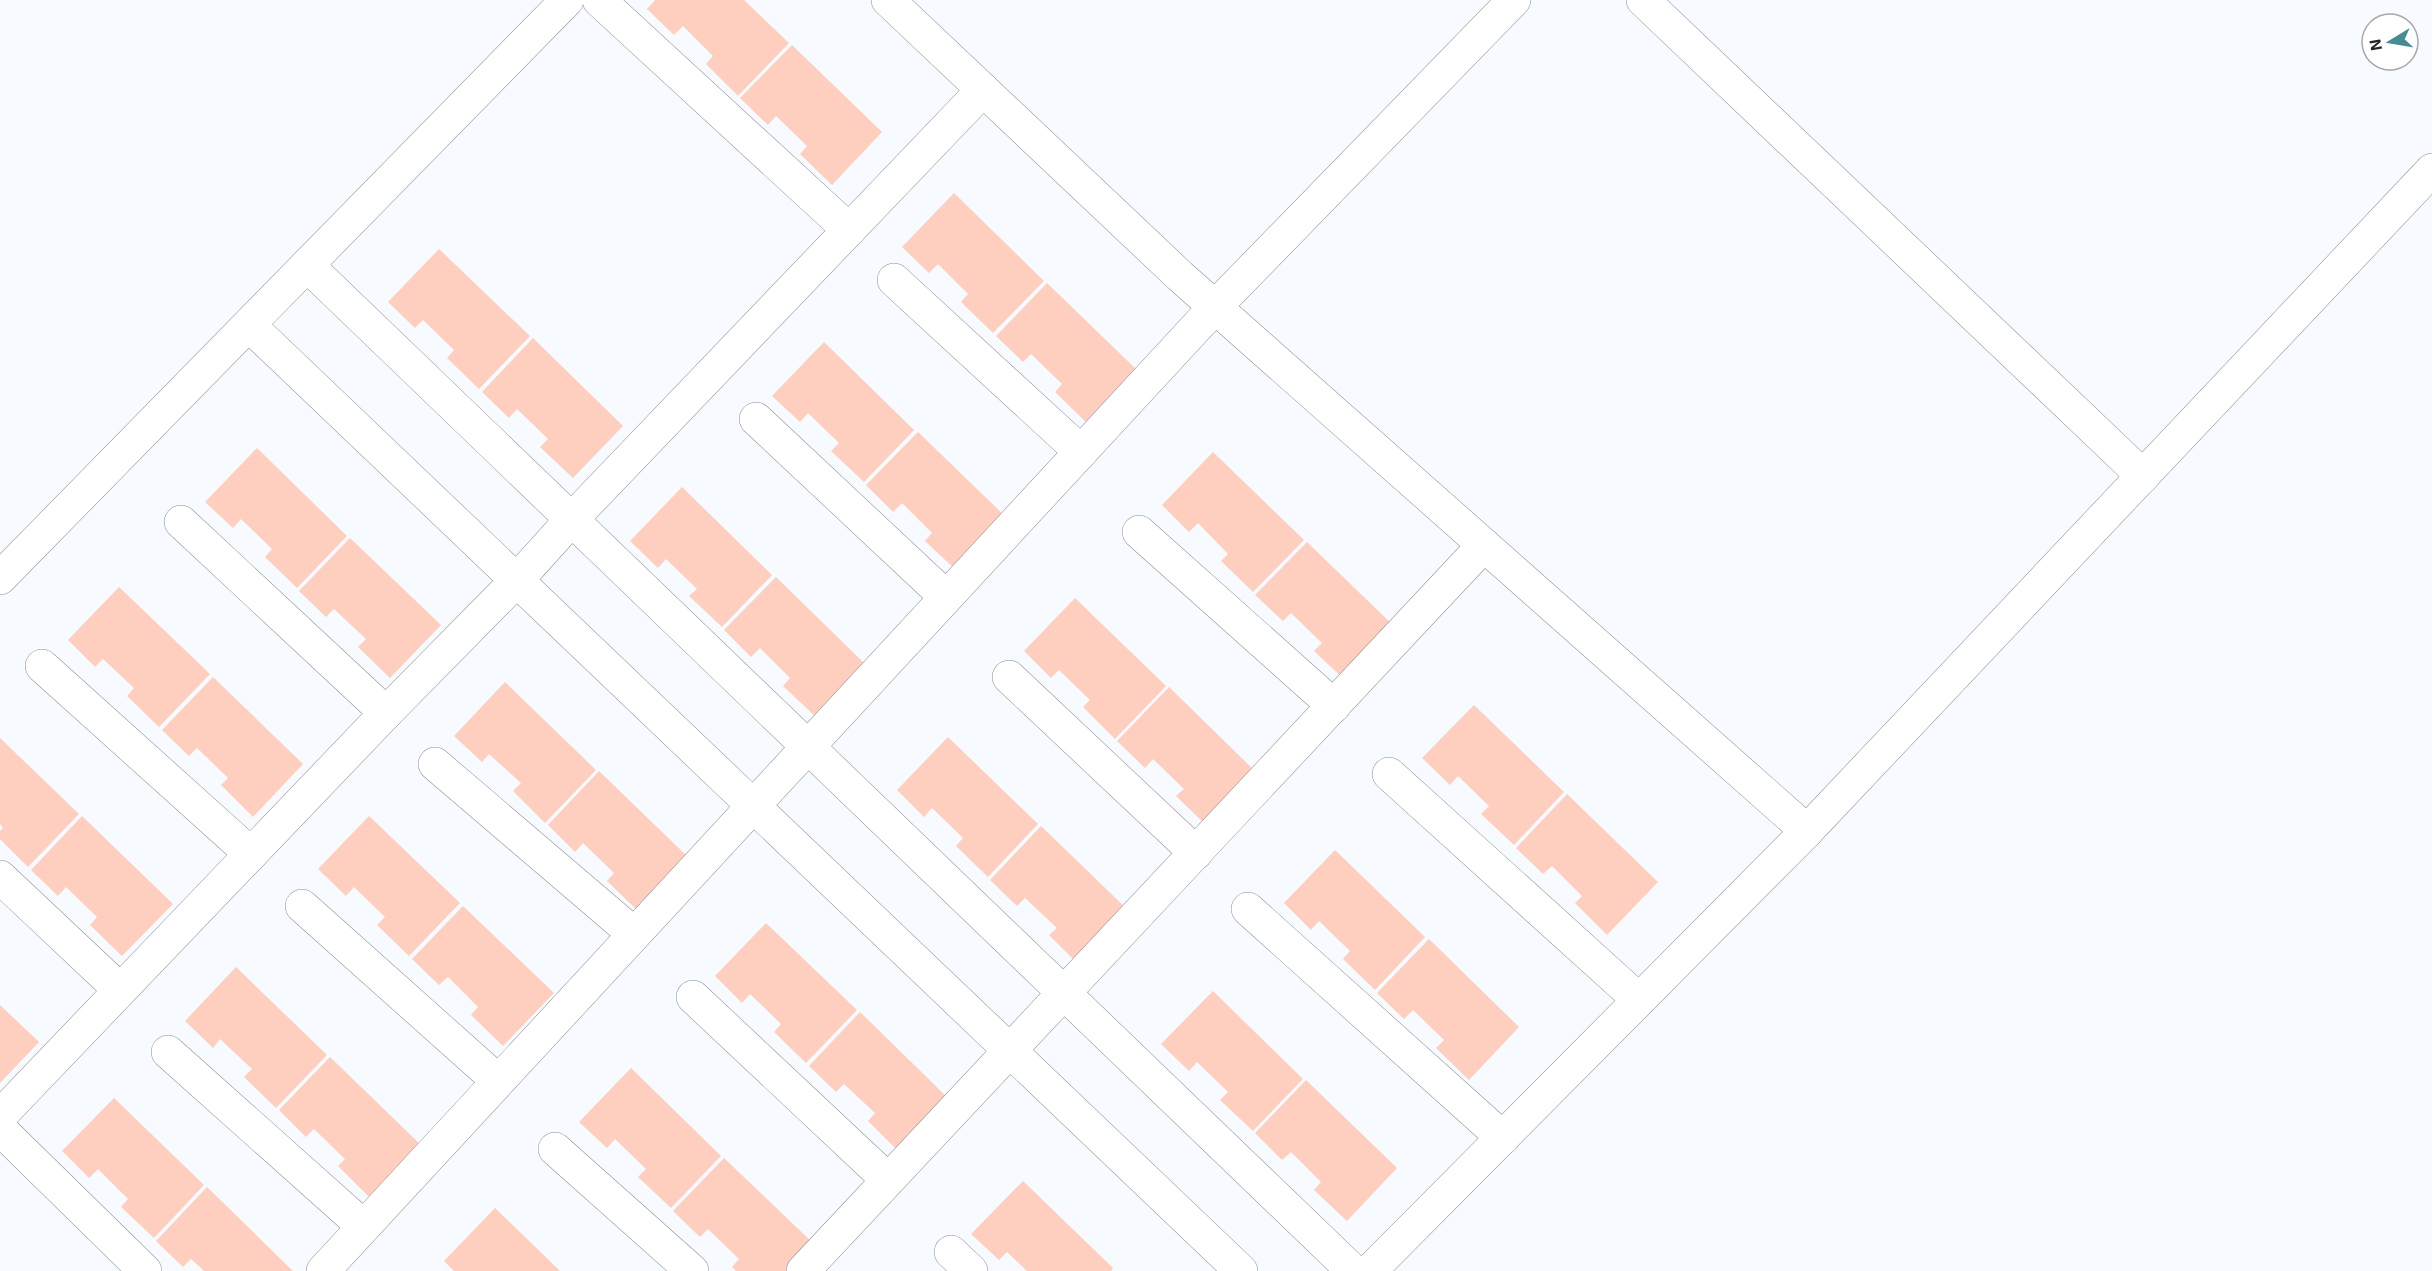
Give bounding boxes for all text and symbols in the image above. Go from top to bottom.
north arrow [2360,12,2420,72]
text: N [2364,37,2385,52]

